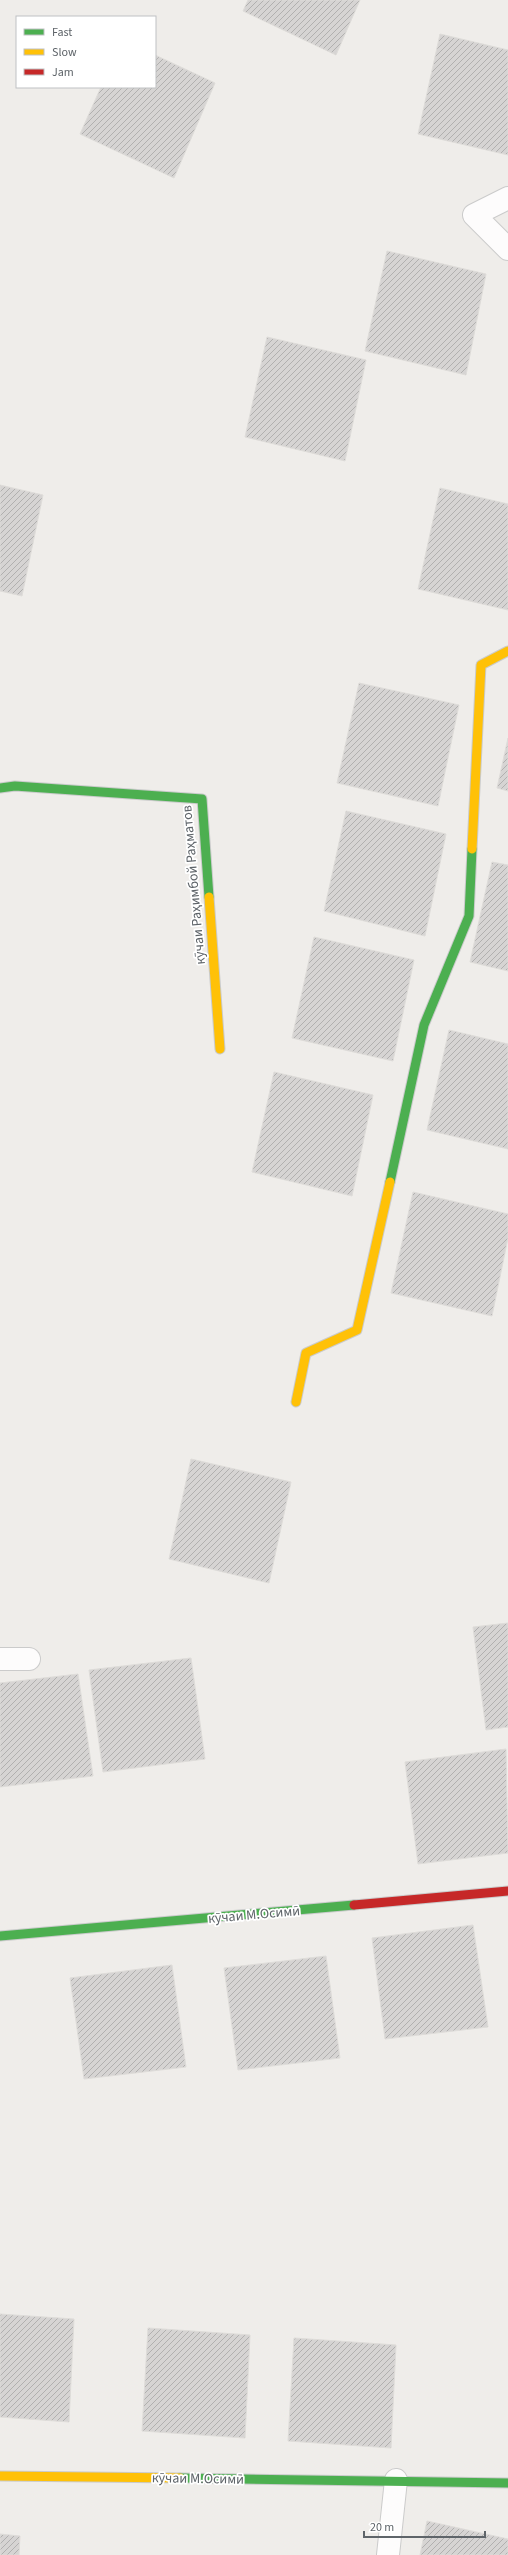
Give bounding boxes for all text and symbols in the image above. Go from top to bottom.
legend [16,16,156,88]
text: Fast [52,24,72,41]
text: Slow [52,44,77,61]
text: Jam [52,64,74,81]
street label: кӯчаи Раҳимбой Раҳматов [177,804,211,965]
street label: кӯчаи М.Осимӣ [207,1901,301,1929]
street label: кӯчаи М.Осимӣ [152,2468,244,2490]
scale bar [364,2513,485,2539]
text: 20 m [370,2519,394,2536]

